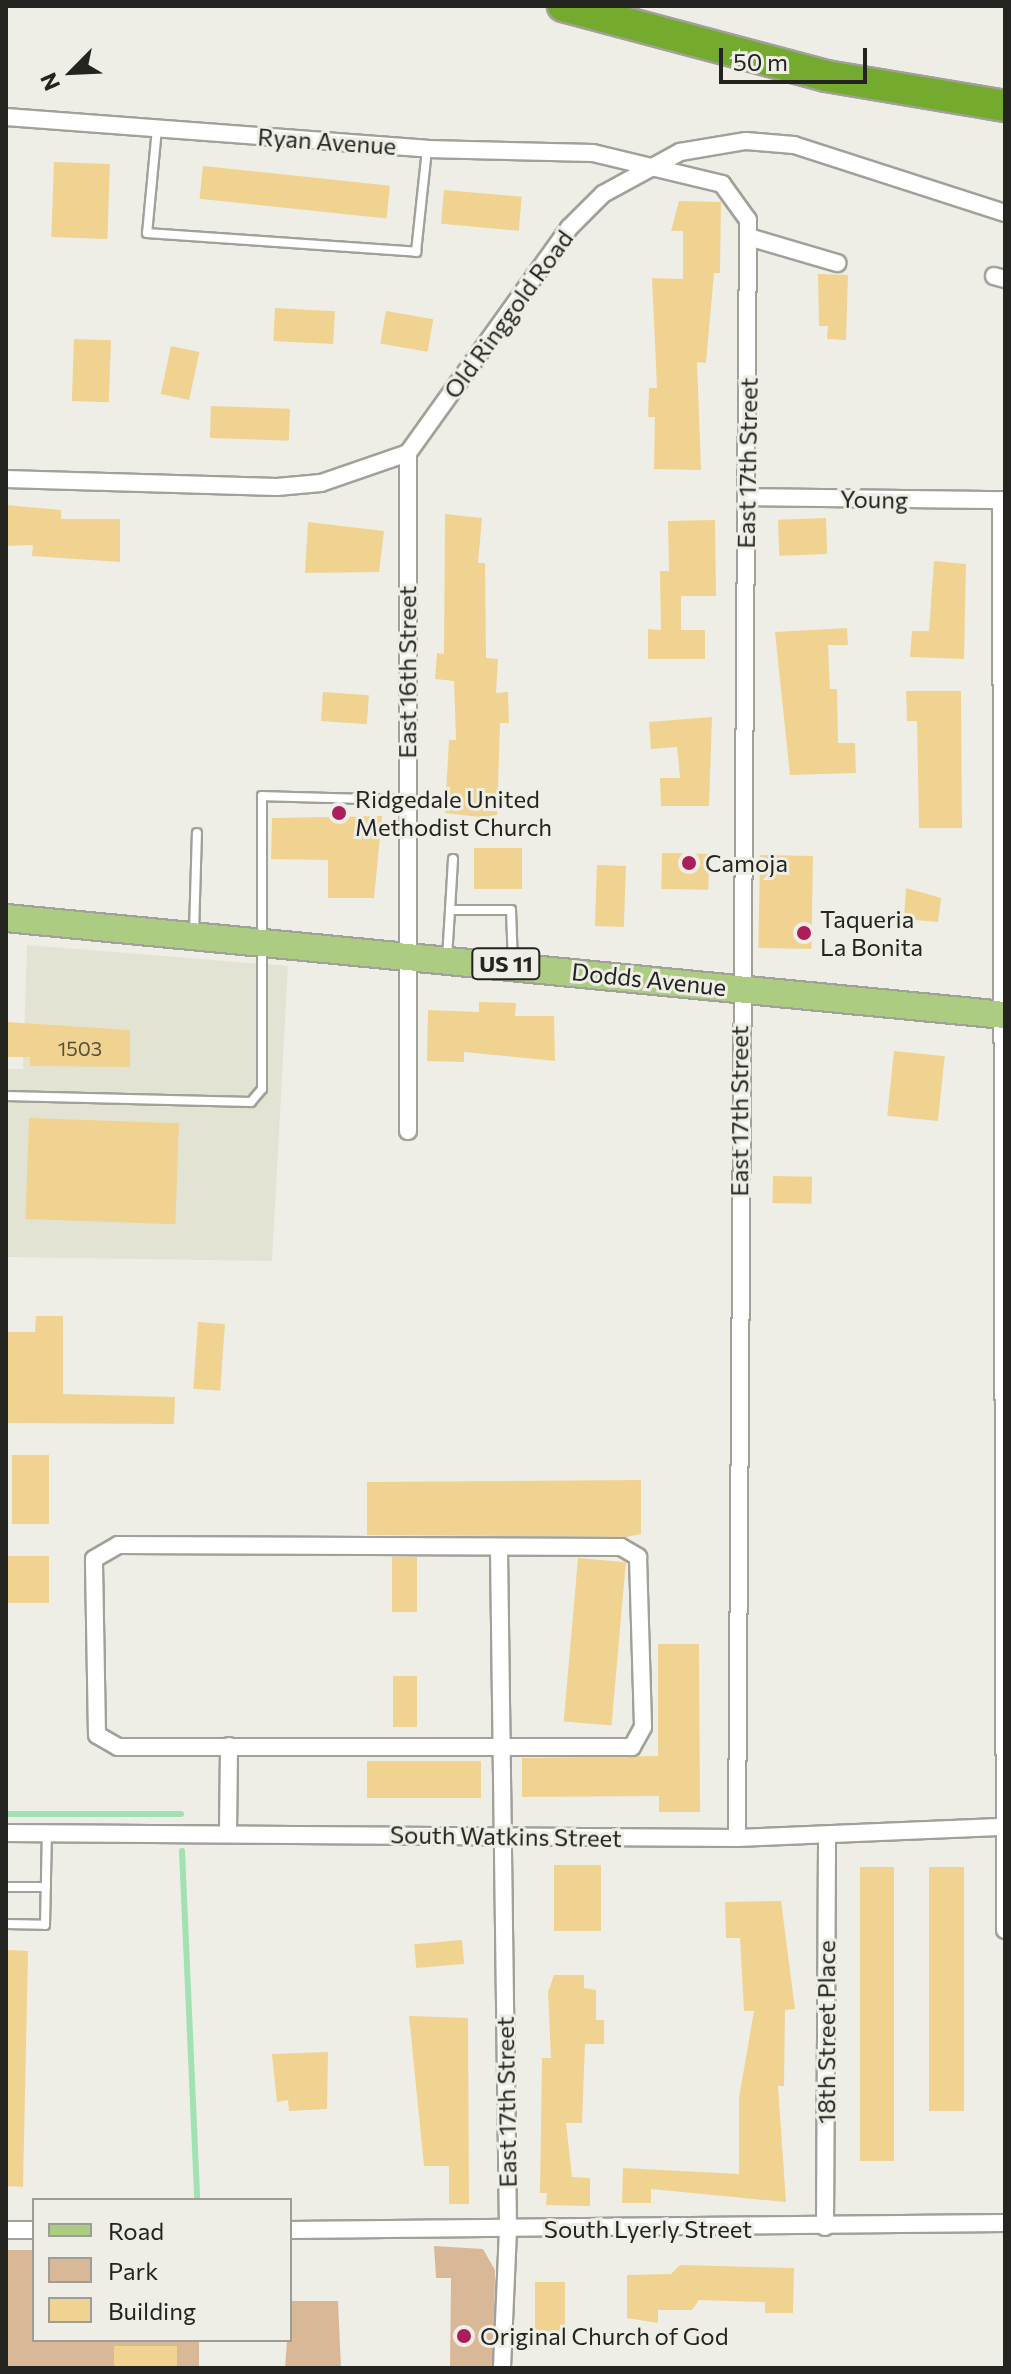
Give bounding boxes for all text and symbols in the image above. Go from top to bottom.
north arrow [32,32,112,112]
scale bar [723,32,871,82]
text: 50 m [733,47,788,76]
text: N [34,69,65,95]
street label: Ryan Avenue [257,122,397,160]
street label: Old Ringgold Road [437,224,579,404]
street label: East 17th Street [731,377,763,549]
street label: Young [840,484,908,514]
street label: East 16th Street [393,586,421,758]
place label: Ridgedale United Methodist Church [355,785,552,841]
marker: Ridgedale United Methodist Church [330,804,348,822]
place label: Camoja [705,849,788,877]
marker: Camoja [680,854,698,872]
place label: Taqueria La Bonita [820,905,923,961]
marker: Taqueria La Bonita [795,924,813,942]
road number: US 11 [470,946,542,982]
street label: Dodds Avenue [570,957,728,1001]
street label: East 17th Street [725,1025,753,1197]
house number: 1503 [58,1036,102,1060]
street label: South Watkins Street [390,1820,622,1852]
street label: 18th Street Place [812,1940,840,2124]
street label: East 17th Street [490,2016,522,2188]
legend [32,2198,292,2342]
street label: South Lyerly Street [544,2215,752,2243]
text: Road [108,2216,164,2245]
text: Park [108,2256,158,2285]
text: Building [108,2296,196,2325]
place label: Original Church of God [480,2322,729,2350]
marker: Original Church of God [455,2327,473,2345]

